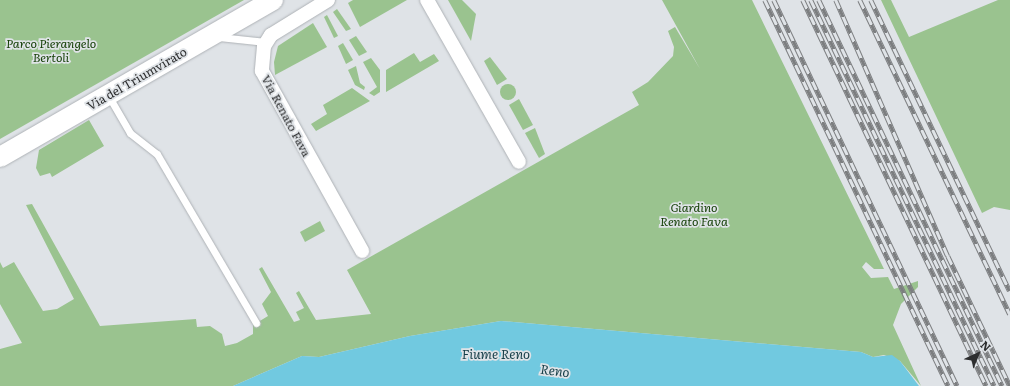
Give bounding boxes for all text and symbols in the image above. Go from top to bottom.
park label: Parco Pierangelo Bertoli [6,37,96,65]
street label: Via del Triumvirato [84,45,190,113]
street label: Via Renato Fava [258,73,314,159]
park label: Giardino Renato Fava [660,201,728,229]
north arrow [958,334,998,374]
text: N [977,336,995,354]
water label: Fiume Reno [462,346,530,362]
water label: Reno [539,361,571,381]

